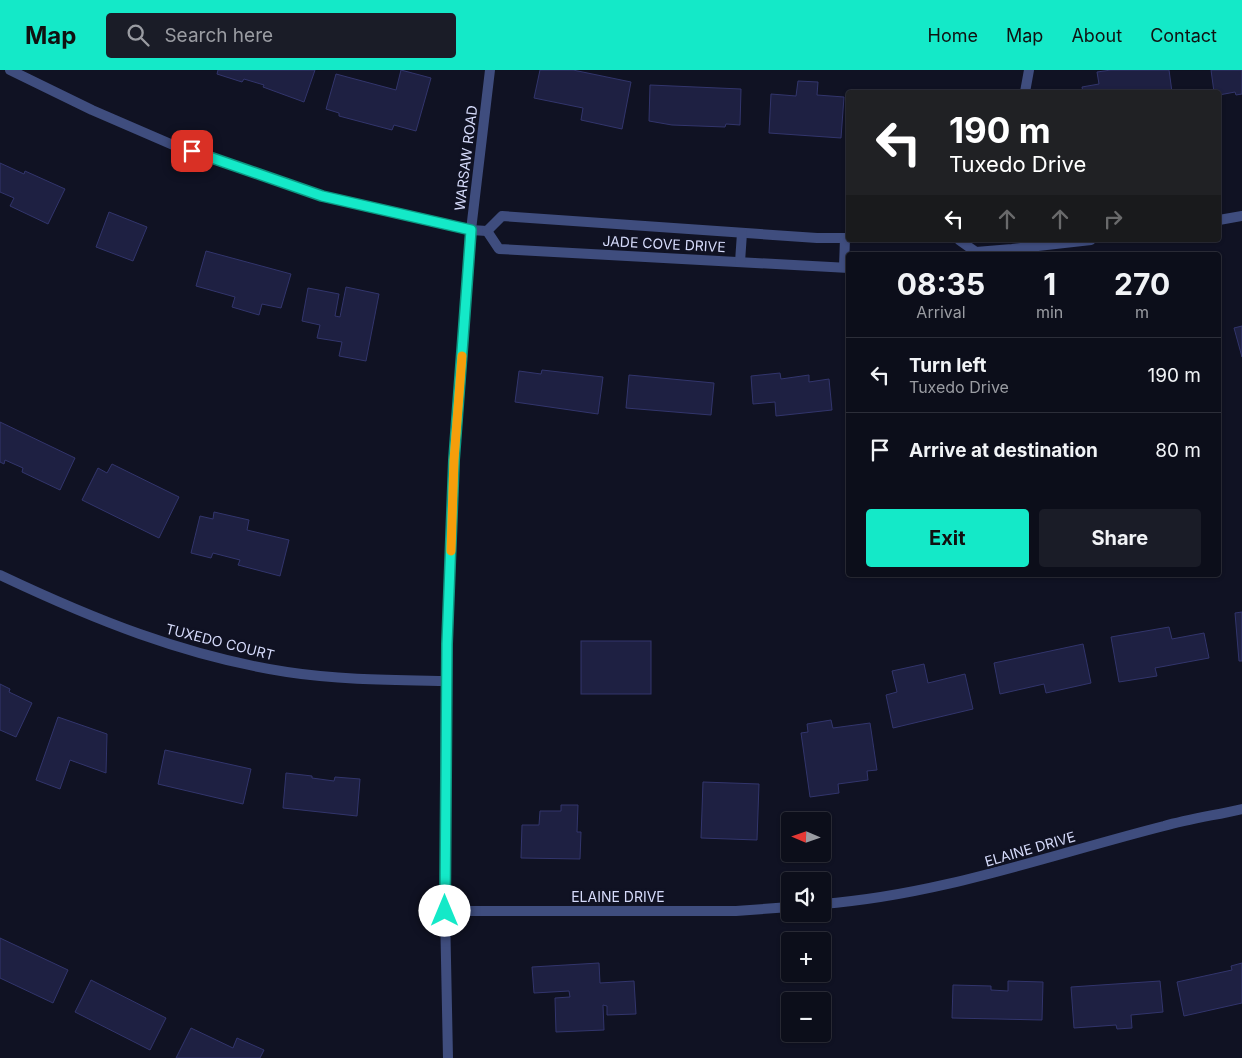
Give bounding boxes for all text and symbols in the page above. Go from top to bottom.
search box [106,13,456,58]
text: Map [25,21,76,50]
icon: search [124,21,152,49]
text: Search here [164,24,273,47]
text: Home [928,25,978,46]
text: Map [1006,25,1043,46]
text: About [1071,25,1122,46]
text: Contact [1150,25,1217,46]
street label: WARSAW ROAD [451,104,480,212]
text: 190 m [949,109,1051,151]
icon: left [866,110,931,175]
pin [171,130,213,172]
icon: arrive [178,137,206,165]
text: Tuxedo Drive [949,151,1086,177]
icon: left [940,205,968,233]
icon: ahead [993,205,1021,233]
icon: ahead [1046,205,1074,233]
icon: right [1099,205,1127,233]
street label: JADE COVE DRIVE [602,232,726,255]
text: 08:35 [897,266,985,302]
text: 1 [1043,266,1056,302]
text: 270 [1114,266,1170,302]
text: Arrival [916,302,966,322]
text: min [1036,302,1063,322]
text: m [1135,302,1149,322]
text: Turn left [909,354,987,377]
icon: left [866,361,894,389]
text: 190 m [1148,364,1201,387]
text: Tuxedo Drive [909,377,1009,397]
icon: arrive [866,436,894,464]
text: Arrive at destination [909,439,1098,462]
text: 80 m [1155,439,1201,462]
button: Exit [866,509,1029,567]
button: Share [1039,509,1201,567]
street label: TUXEDO COURT [164,620,276,663]
north arrow [781,812,831,862]
map controls [781,812,831,1042]
street label: ELAINE DRIVE [983,827,1077,870]
button: sound [781,872,831,922]
position arrow [418,884,470,936]
street label: ELAINE DRIVE [571,888,665,905]
button: + [781,932,831,982]
button: − [781,992,831,1042]

